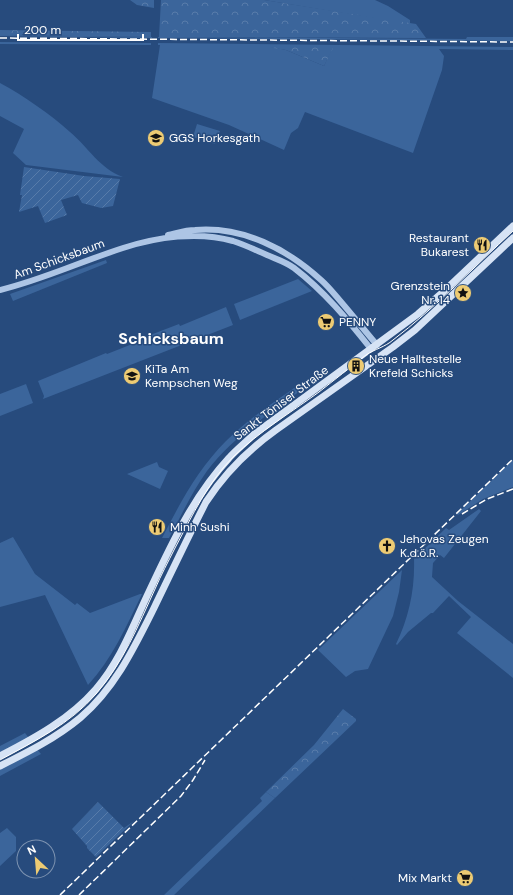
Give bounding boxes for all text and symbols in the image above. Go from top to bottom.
scale bar [18,16,143,42]
text: 200 m [24,22,61,38]
school or university icon: GGS Horkesgath [146,128,166,148]
place label: GGS Horkesgath [169,130,260,146]
place label: Restaurant Bukarest [409,230,469,260]
street label: Am Schicksbaum [11,235,107,283]
restaurant icon: Restaurant Bukarest [472,235,492,255]
place label: Grenzstein Nr. 14 [391,278,450,308]
place icon: Grenzstein Nr. 14 [453,283,473,303]
supermarket icon: PENNY [316,312,336,332]
place label: PENNY [339,314,376,330]
district label: Schicksbaum [118,328,224,349]
place label: Neue Halltestelle Krefeld Schicks [369,351,462,381]
building icon: Neue Halltestelle Krefeld Schicks [346,356,366,376]
place label: KiTa Am Kempschen Weg [145,361,238,391]
street label: Sankt Töniser Straße [230,362,332,444]
school or university icon: KiTa Am Kempschen Weg [122,366,142,386]
restaurant icon: Minh Sushi [147,517,167,537]
place label: Minh Sushi [170,519,230,535]
place label: Jehovas Zeugen K.d.ö.R. [400,531,489,561]
church icon: Jehovas Zeugen K.d.ö.R. [377,536,397,556]
north arrow [16,839,56,879]
text: N [25,842,38,858]
supermarket icon: Mix Markt [455,868,475,888]
place label: Mix Markt [398,870,452,886]

